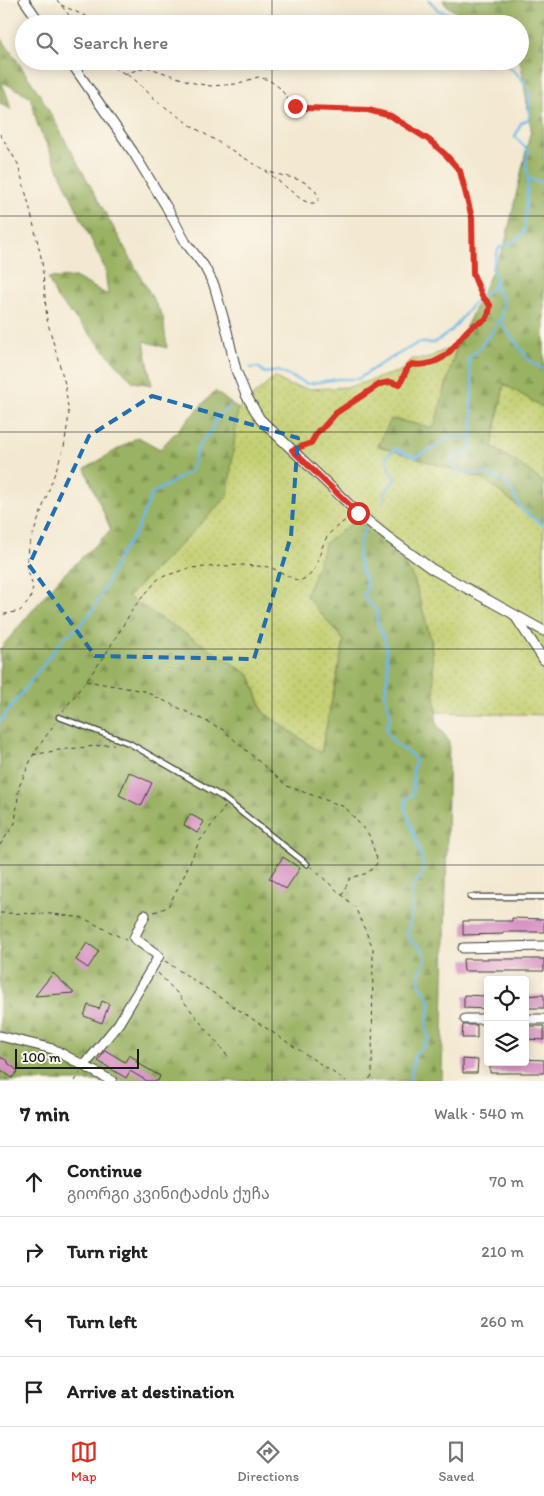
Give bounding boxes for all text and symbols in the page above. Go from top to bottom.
search box [15,15,529,70]
icon: search [33,29,61,57]
text: Search here [73,31,168,54]
route end [284,95,307,118]
route start [347,502,370,525]
map controls [484,976,529,1066]
button: locate [484,976,529,1021]
button: layers [484,1021,529,1066]
scale bar [15,1046,139,1069]
text: 100 m [22,1049,61,1066]
text: 7 min [20,1101,69,1126]
text: Walk · 540 m [434,1104,524,1123]
text: Continue [67,1159,142,1182]
icon: ahead [20,1168,48,1196]
text: 70 m [489,1172,524,1191]
text: გიორგი კვინიტაძის ქუჩა [67,1184,270,1203]
icon: right [20,1238,48,1266]
text: Turn right [67,1240,148,1263]
text: 210 m [481,1242,524,1261]
icon: left [20,1308,48,1336]
text: Turn left [67,1310,137,1333]
text: 260 m [480,1312,524,1331]
icon: arrive [20,1378,48,1406]
text: Arrive at destination [67,1380,234,1403]
tab: Map [70,1438,98,1485]
tab: Directions [237,1438,299,1485]
tab: Saved [438,1438,474,1485]

